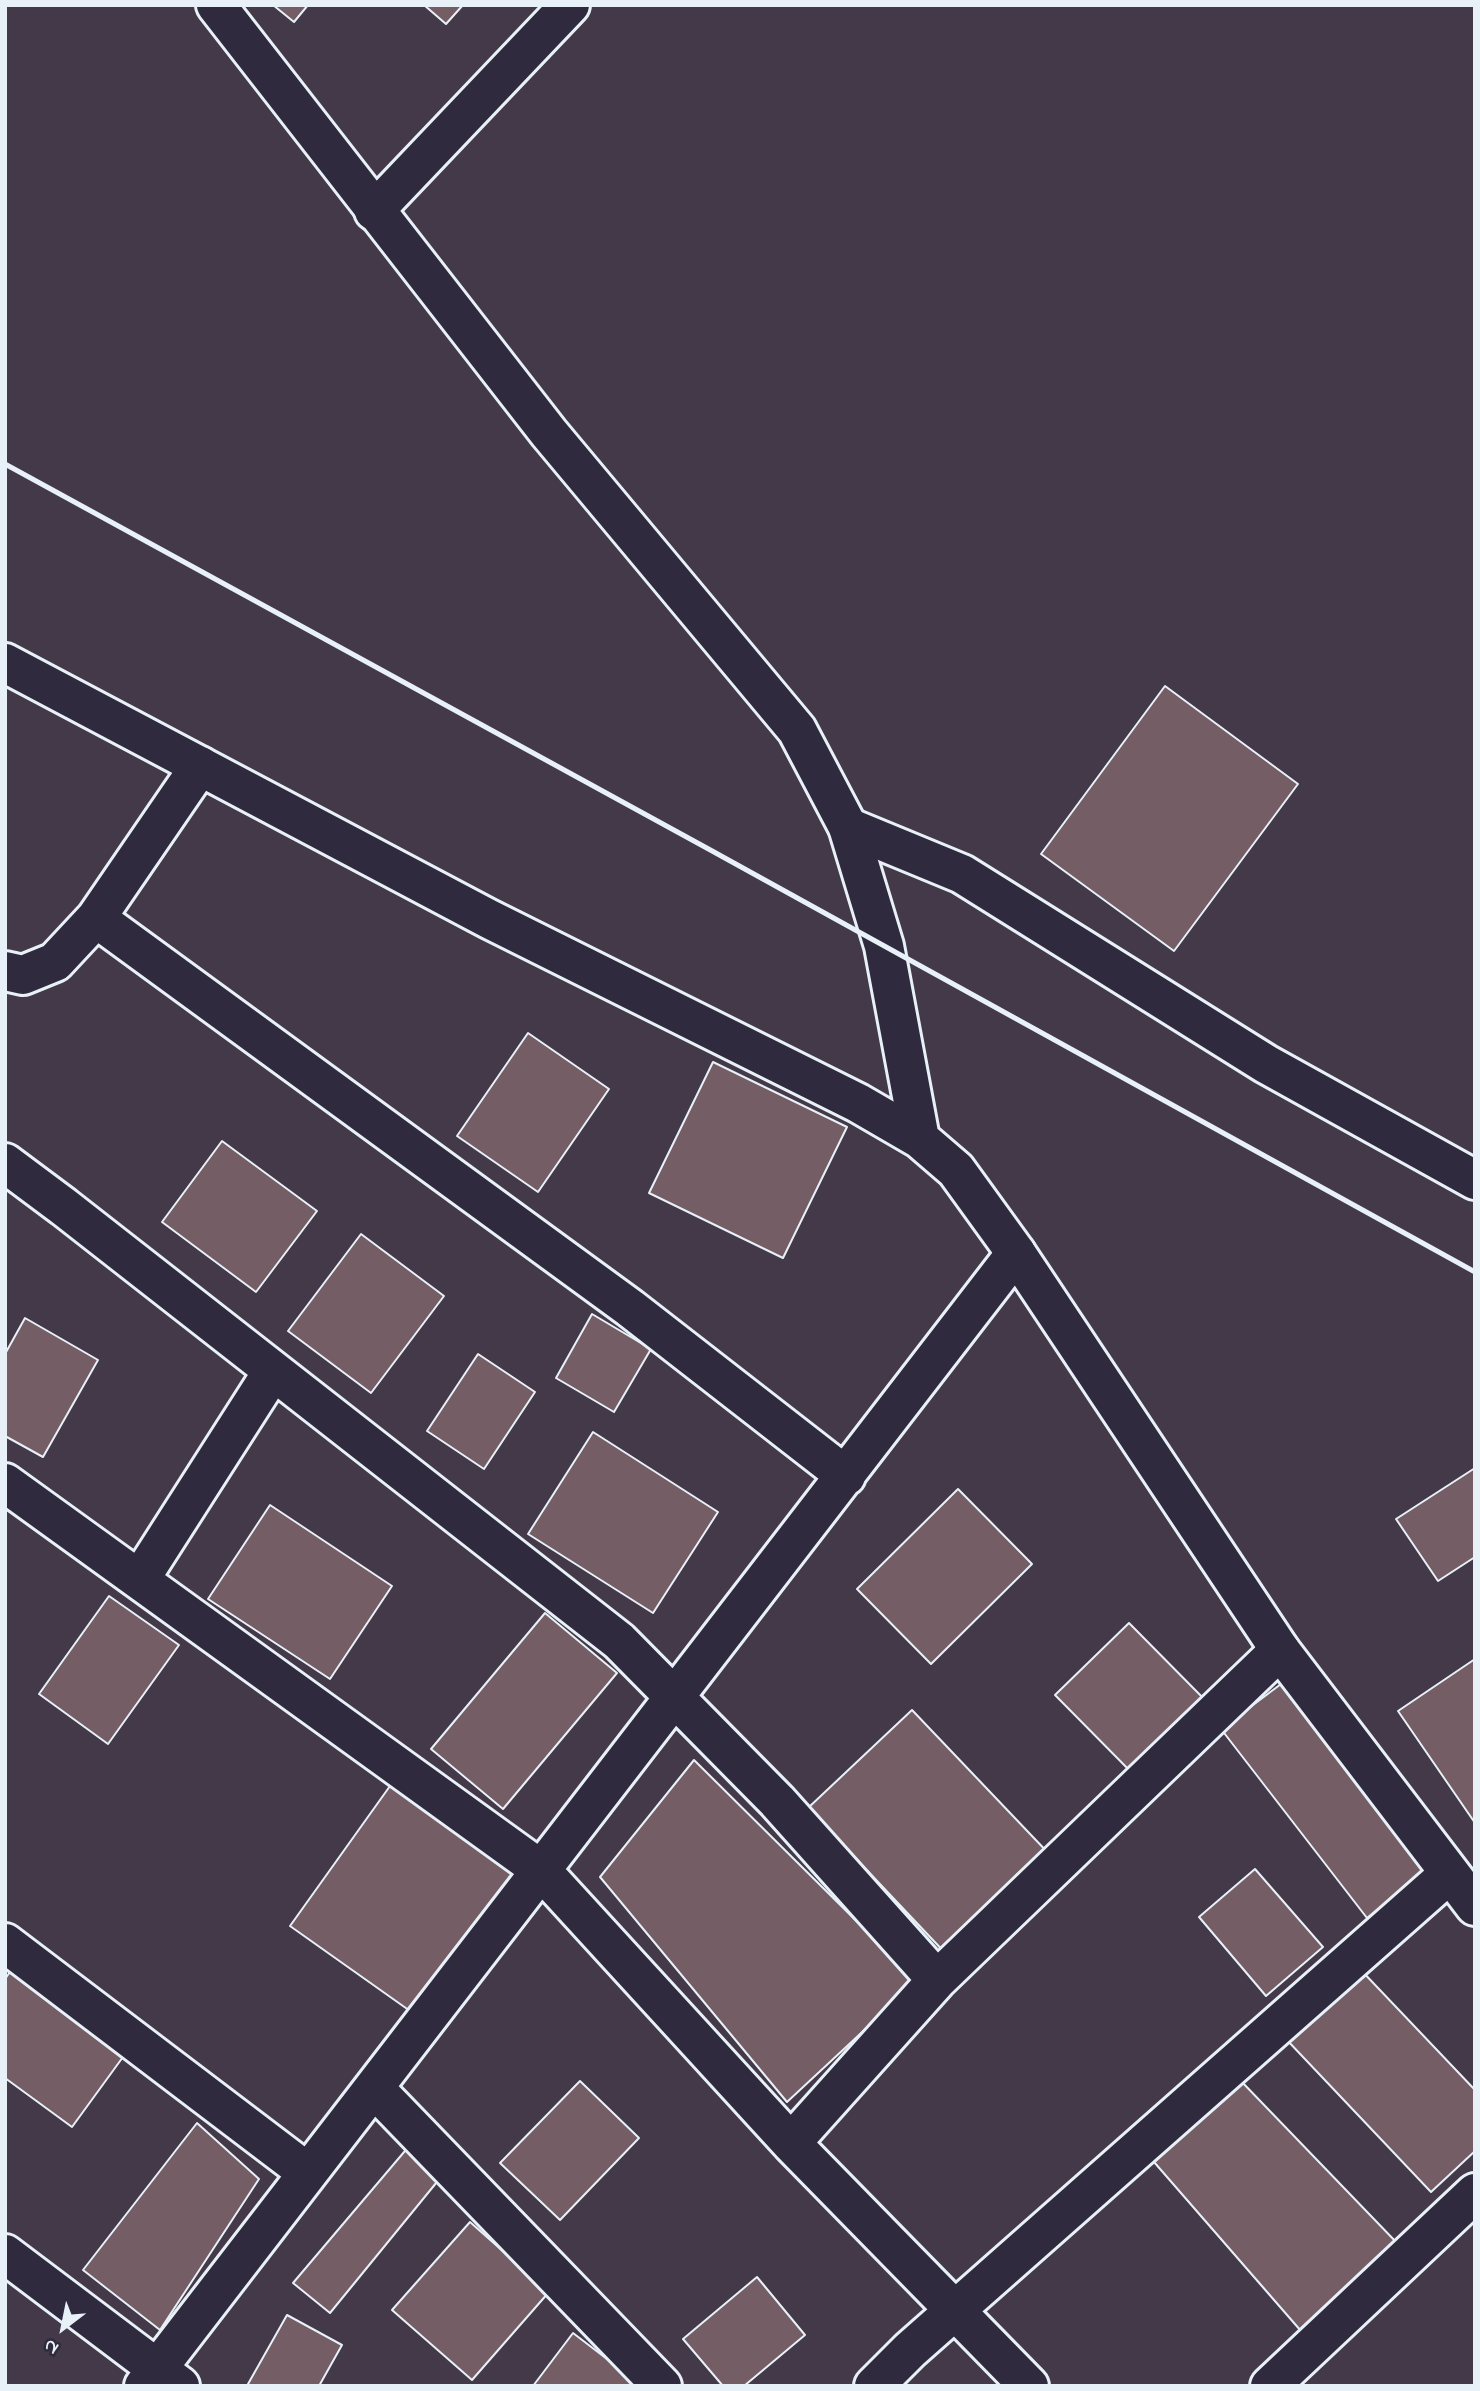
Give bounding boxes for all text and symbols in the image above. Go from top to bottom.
north arrow [28,2293,98,2363]
text: N [39,2331,64,2361]

